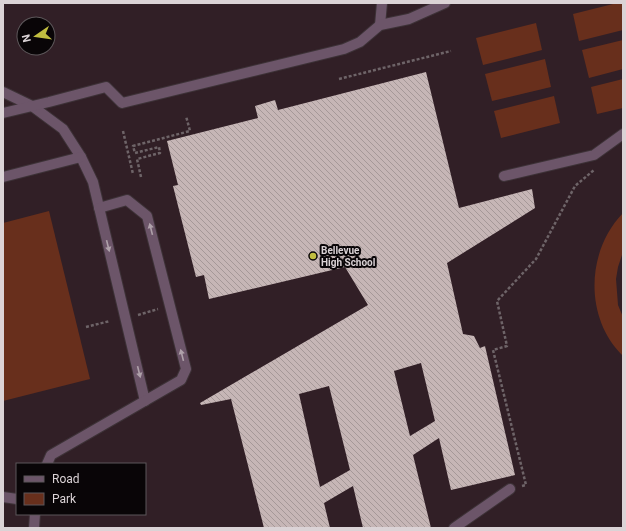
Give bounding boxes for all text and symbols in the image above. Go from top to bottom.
north arrow [16,16,56,56]
text: N [19,33,34,43]
one-way arrow [147,223,153,235]
one-way arrow [105,240,111,252]
place label: Bellevue High School [321,245,376,268]
marker: Bellevue High School [308,251,318,261]
one-way arrow [179,349,185,362]
one-way arrow [136,366,142,378]
legend [16,463,146,515]
text: Road [52,472,80,486]
text: Park [52,492,77,506]

